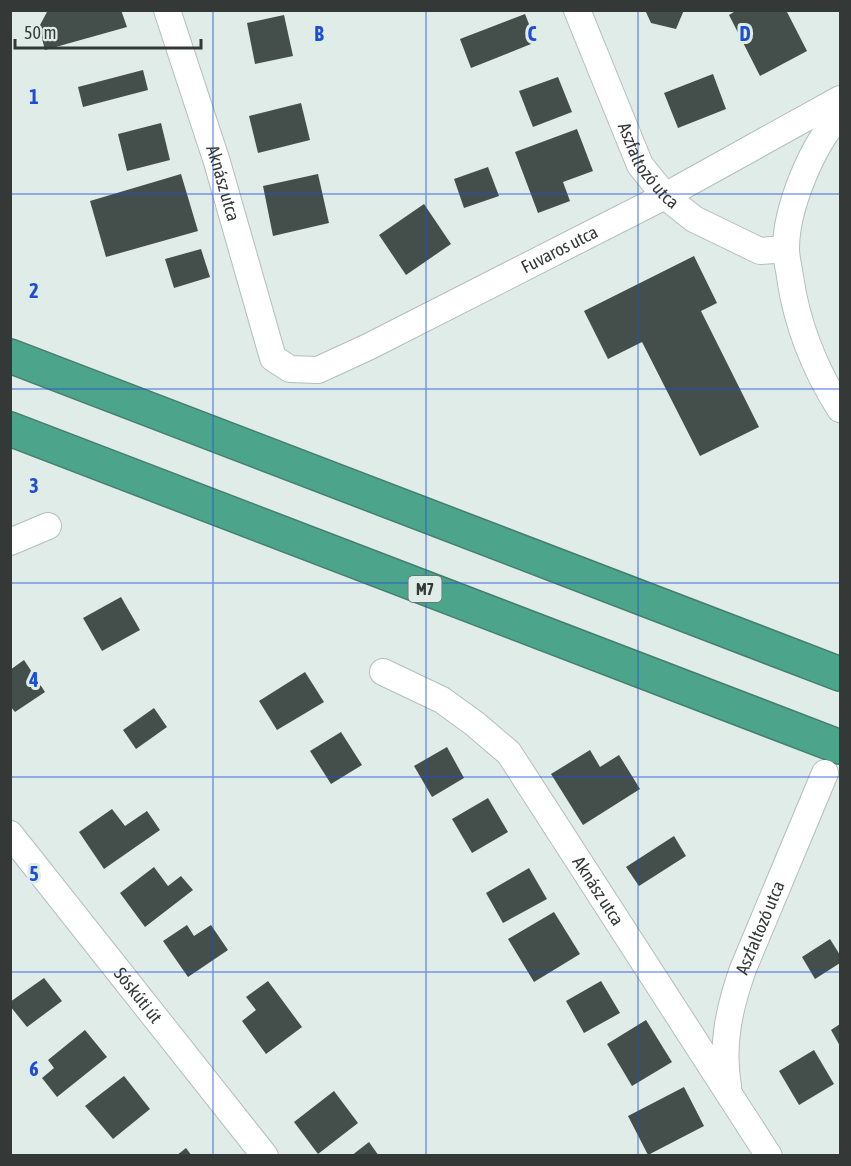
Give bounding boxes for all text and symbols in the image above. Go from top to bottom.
scale bar [15,12,201,50]
text: 50 m [24,22,56,43]
text: B [314,22,324,45]
text: C [528,22,537,45]
text: D [739,22,751,45]
text: 1 [29,85,39,108]
street label: Aszfaltozó utca [614,119,683,213]
street label: Aknász utca [202,142,244,223]
street label: Fuvaros utca [518,221,601,277]
text: 2 [29,279,39,302]
text: 3 [29,474,39,497]
road number: M7 [408,576,442,602]
text: 4 [28,668,39,691]
street label: Aknász utca [568,852,628,929]
text: 5 [29,862,39,885]
street label: Aszfaltozó utca [731,878,789,977]
street label: Sóskúti út [110,963,167,1027]
text: 6 [29,1057,39,1080]

